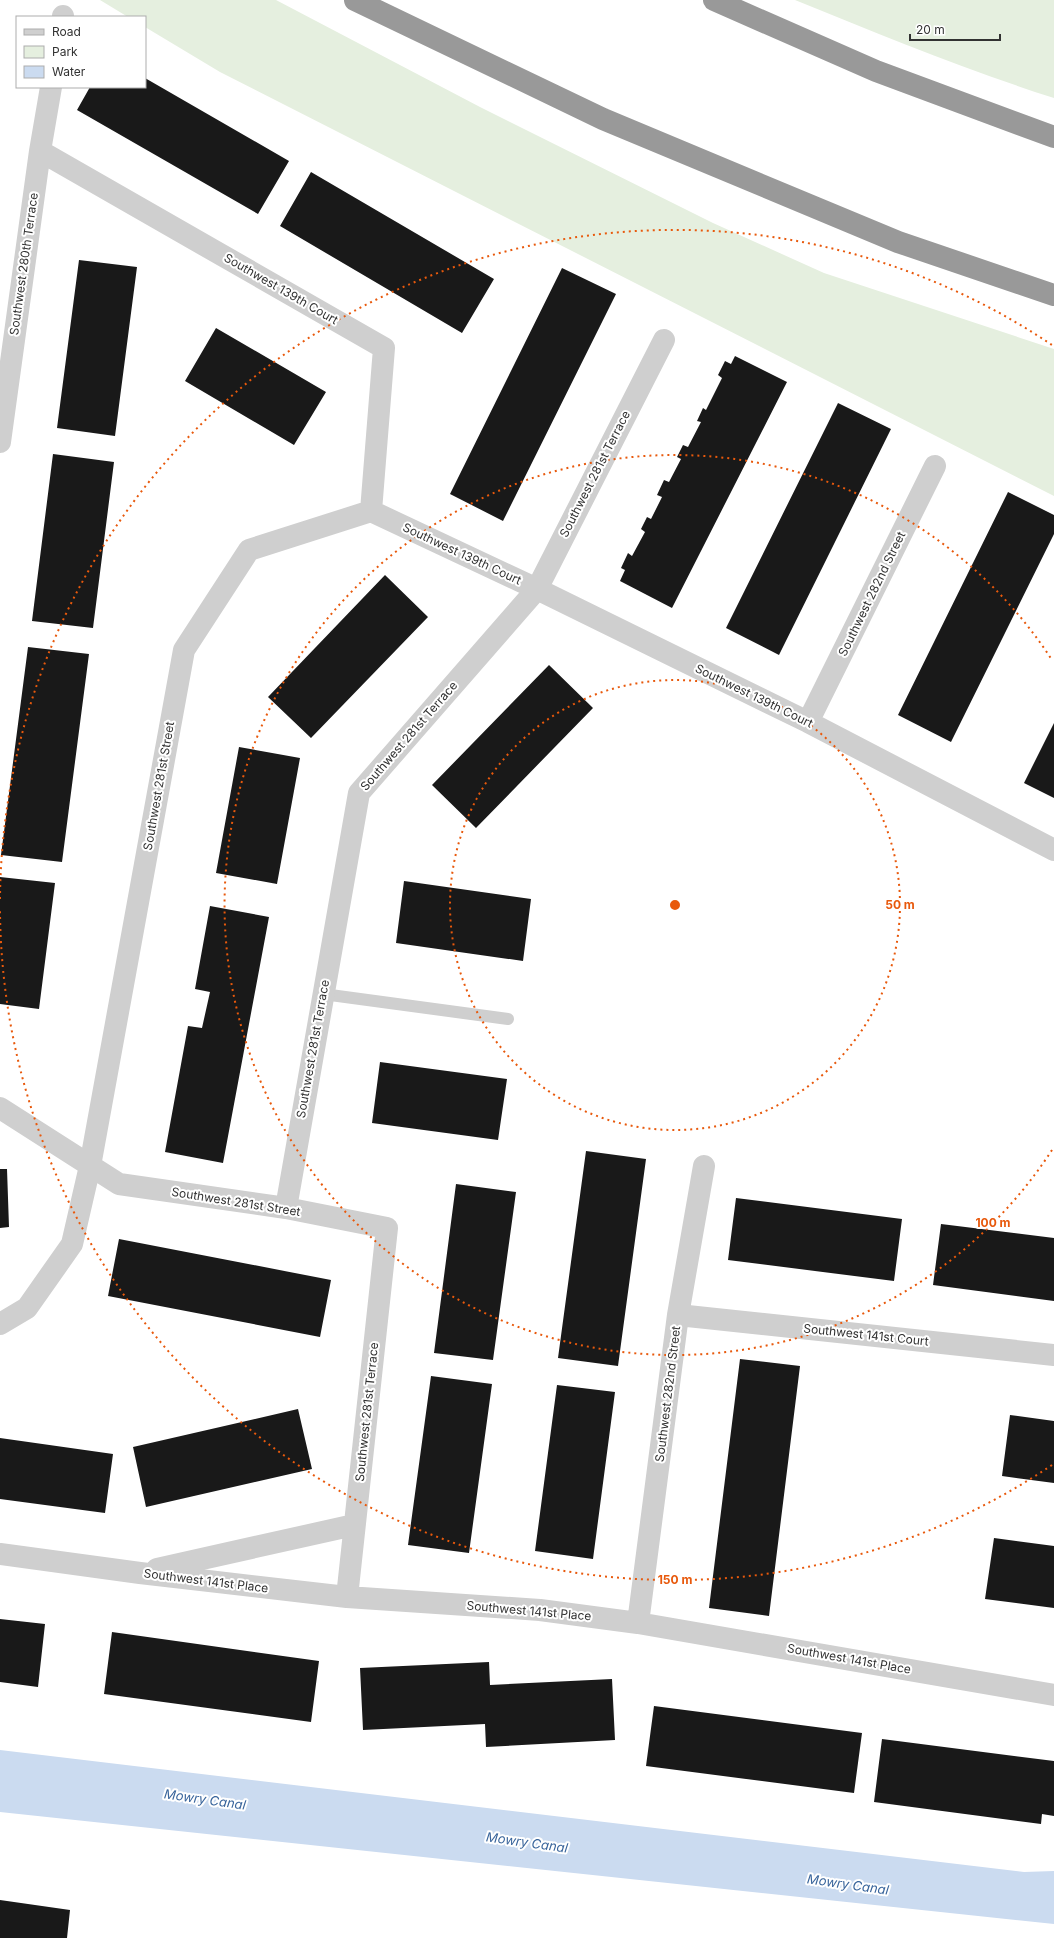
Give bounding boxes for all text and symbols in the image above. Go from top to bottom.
legend [16,16,146,88]
scale bar [910,16,1000,42]
text: 20 m [916,22,945,37]
text: Road [52,24,81,39]
text: Park [52,44,78,59]
text: Water [52,64,86,79]
street label: Southwest 280th Terrace [6,192,41,336]
street label: Southwest 139th Court [222,250,341,327]
street label: Southwest 281st Terrace [556,408,633,540]
street label: Southwest 139th Court [400,519,524,588]
street label: Southwest 282nd Street [835,529,908,659]
street label: Southwest 139th Court [693,660,816,731]
street label: Southwest 281st Terrace [357,678,460,793]
street label: Southwest 281st Street [140,720,177,851]
text: 50 m [885,897,915,912]
centre of rings [668,898,682,912]
street label: Southwest 281st Terrace [293,979,332,1119]
street label: Southwest 281st Street [171,1184,302,1219]
text: 100 m [975,1215,1011,1230]
street label: Southwest 141st Court [803,1320,929,1349]
street label: Southwest 282nd Street [652,1325,683,1463]
street label: Southwest 281st Terrace [352,1341,381,1482]
street label: Southwest 141st Place [143,1565,269,1596]
text: 150 m [658,1572,692,1587]
street label: Southwest 141st Place [466,1598,592,1623]
street label: Southwest 141st Place [786,1640,912,1677]
water label: Mowry Canal [163,1785,248,1813]
water label: Mowry Canal [485,1828,570,1856]
water label: Mowry Canal [806,1870,891,1898]

